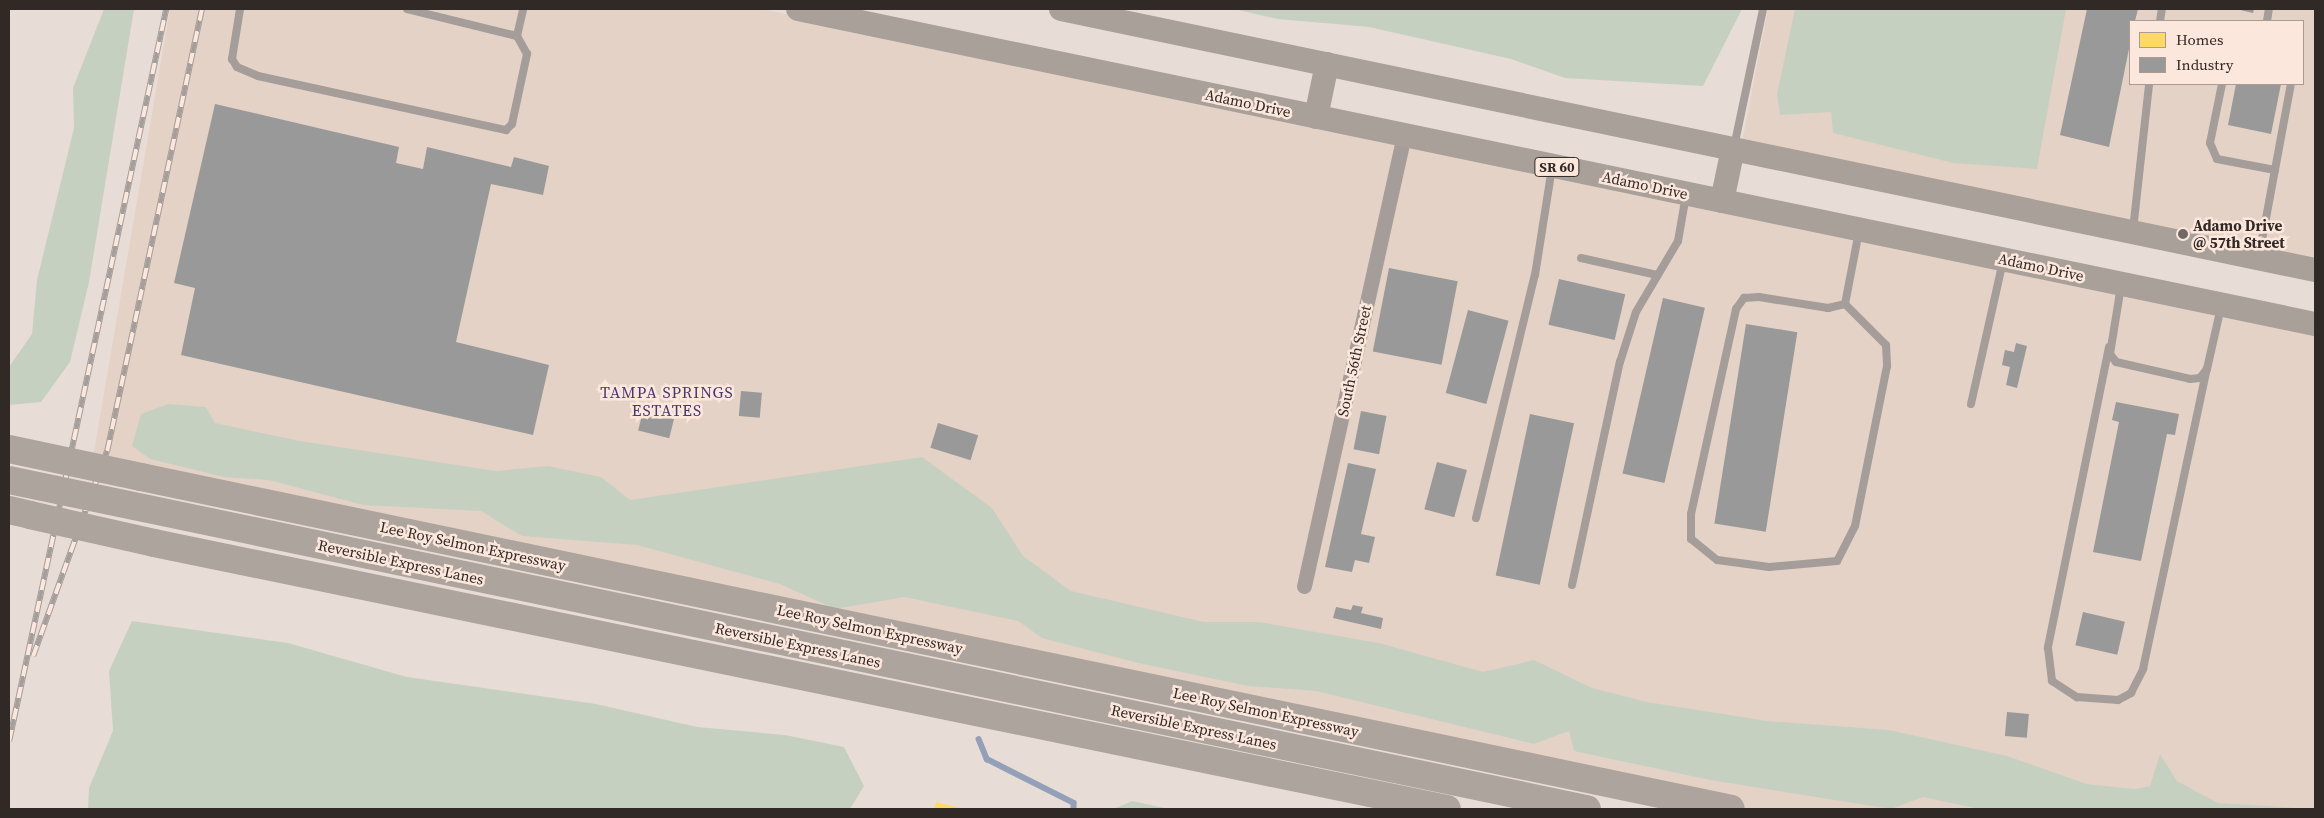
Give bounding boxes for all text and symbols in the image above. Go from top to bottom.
legend [2129,20,2304,85]
text: Homes [2176,29,2223,50]
text: Industry [2176,54,2233,75]
street label: Adamo Drive [1204,85,1292,121]
road number: SR 60 [1533,156,1581,178]
street label: Adamo Drive [1601,167,1689,203]
place label: Adamo Drive @ 57th Street [2193,216,2285,251]
marker: Adamo Drive @ 57th Street [2177,228,2189,240]
street label: Adamo Drive [1997,249,2085,285]
street label: South 56th Street [1333,304,1375,418]
district label: TAMPA SPRINGS ESTATES [599,382,735,420]
street label: Lee Roy Selmon Expressway [379,518,567,574]
street label: Reversible Express Lanes [317,536,485,588]
street label: Lee Roy Selmon Expressway [776,601,964,657]
street label: Reversible Express Lanes [714,619,882,671]
street label: Lee Roy Selmon Expressway [1172,684,1360,740]
street label: Reversible Express Lanes [1110,701,1278,753]

